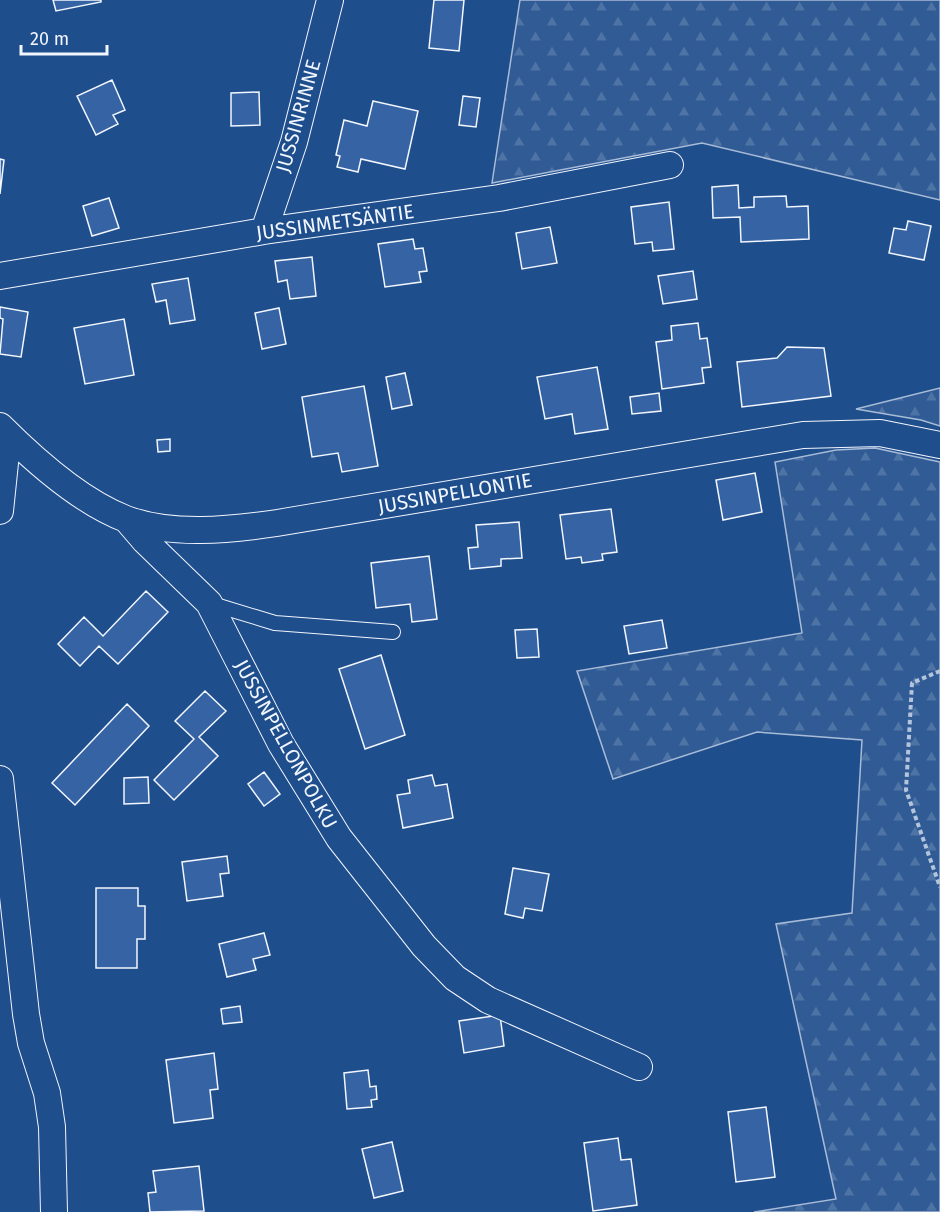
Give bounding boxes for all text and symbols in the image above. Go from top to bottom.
scale bar [21,18,106,56]
text: 20 m [30,28,69,50]
street label: JUSSINRINNE [270,57,326,175]
street label: JUSSINMETSÄNTIE [254,199,416,245]
street label: JUSSINPELLONTIE [376,468,534,518]
street label: JUSSINPELLONPOLKU [230,655,342,833]

